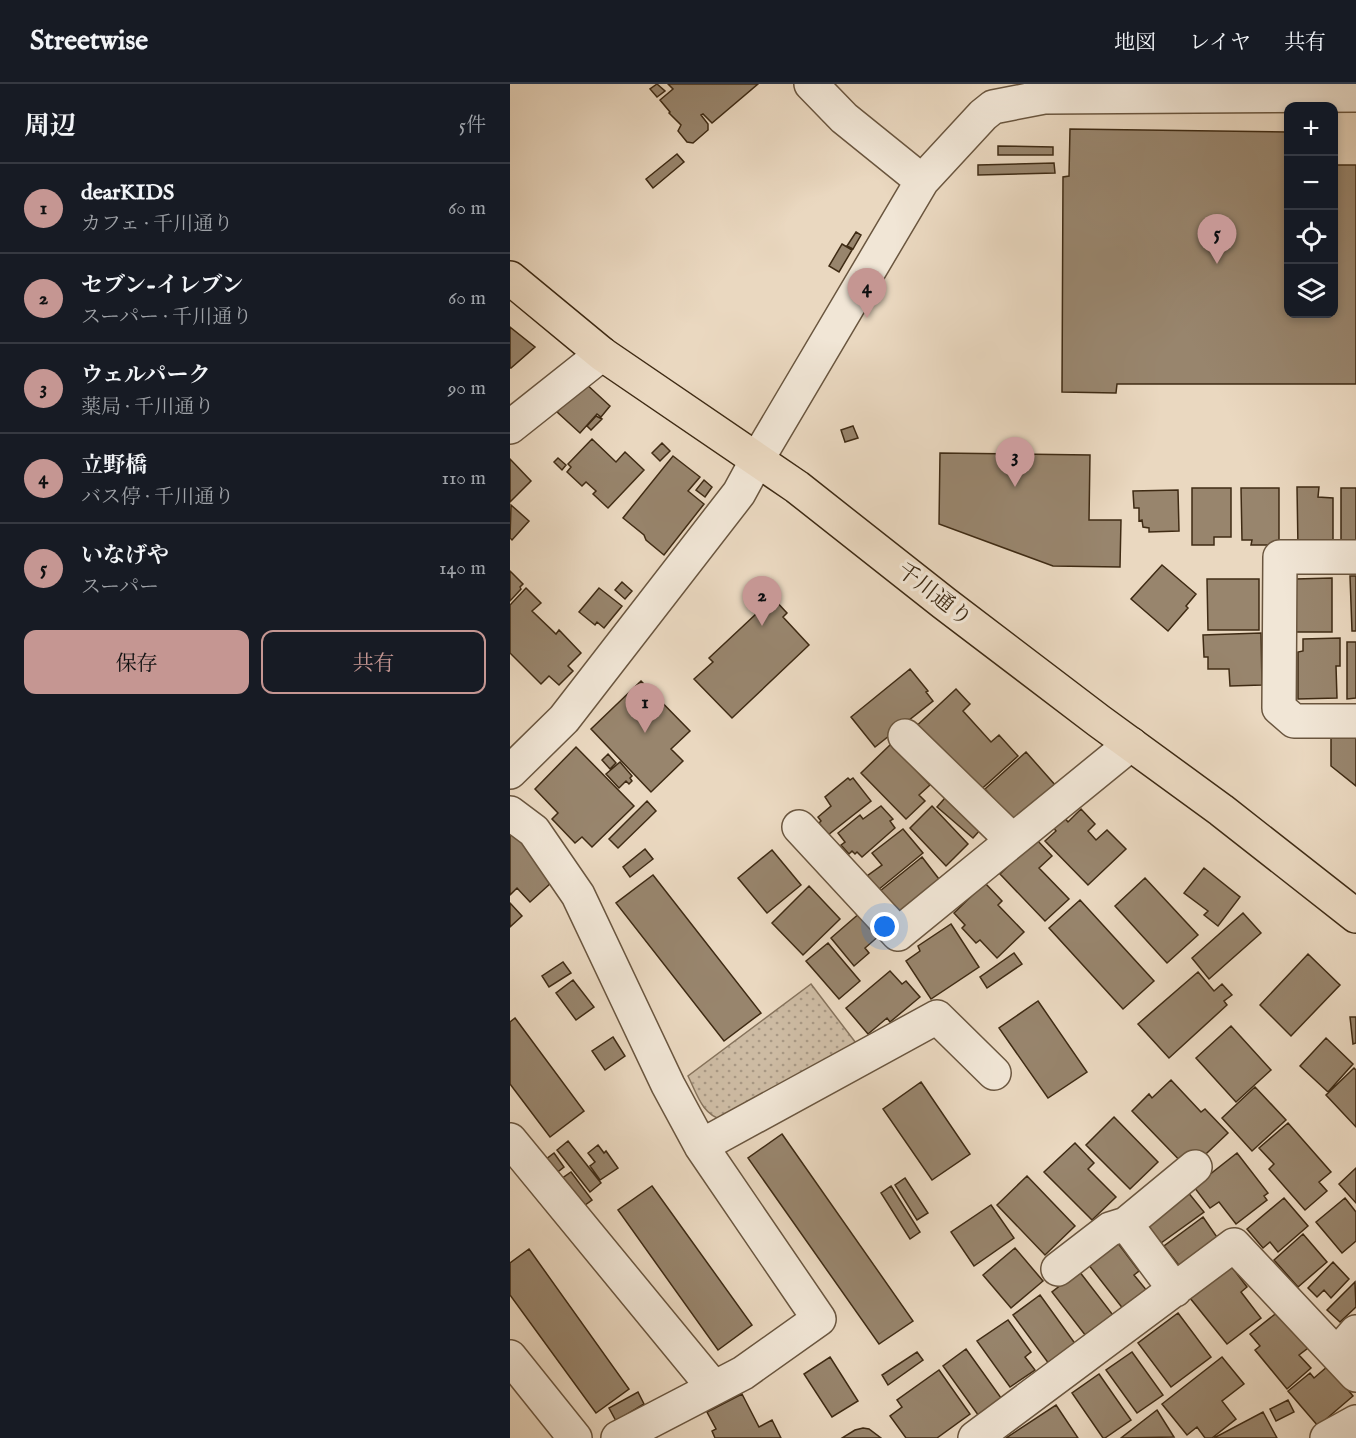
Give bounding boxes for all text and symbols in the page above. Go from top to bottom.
text: Streetwise [30,24,148,59]
text: 地図 [1114,30,1156,57]
text: レイヤ [1189,30,1251,57]
text: 共有 [1284,30,1326,57]
map controls [1284,102,1338,318]
button: + [1284,102,1338,156]
text: 周辺 [24,110,76,143]
text: 5件 [459,113,486,138]
button: − [1284,156,1338,210]
text: dearKIDS [81,179,174,207]
text: 1 [40,196,47,221]
text: 60 m [448,196,486,221]
button: locate [1284,210,1338,264]
text: カフェ · 千川通り [81,212,233,237]
pin: 5 [1198,214,1236,264]
button: layers [1284,264,1338,318]
pin: 4 [848,268,886,318]
text: セブン-イレブン [81,272,243,300]
text: 2 [39,286,48,311]
text: 60 m [448,286,486,311]
text: スーパー · 千川通り [81,305,252,330]
text: ウェルパーク [81,362,211,390]
text: 3 [40,376,47,401]
text: 90 m [448,376,486,401]
text: 薬局 · 千川通り [81,395,214,420]
pin: 3 [996,438,1034,487]
text: 立野橋 [81,452,147,480]
text: 4 [39,466,48,491]
text: 110 m [442,466,486,491]
text: バス停 · 千川通り [81,485,234,510]
text: いなげや [81,542,169,570]
text: 5 [40,556,47,581]
text: 140 m [439,556,486,581]
street label: 千川通り [891,557,977,633]
text: スーパー [81,575,159,600]
pin: 2 [742,576,782,626]
button: 保存 [24,630,249,694]
button: 共有 [261,630,486,694]
pin: 1 [626,684,664,733]
your location [870,912,899,941]

